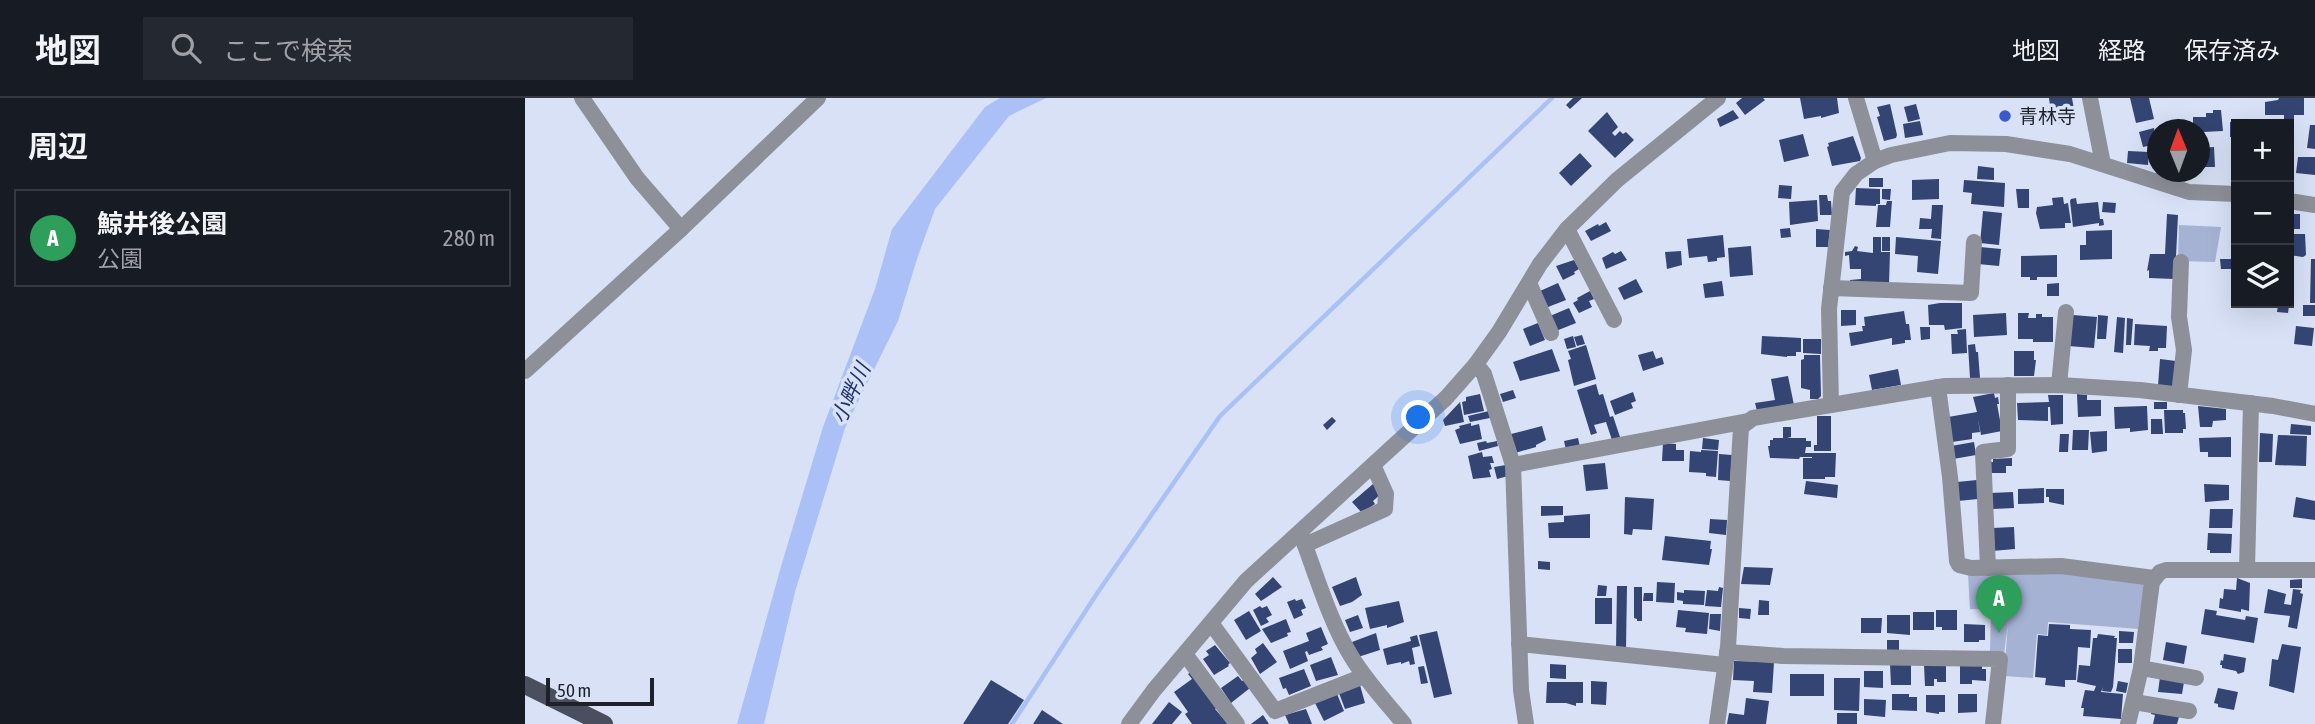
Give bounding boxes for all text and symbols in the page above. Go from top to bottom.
search box [143,17,633,80]
icon: search [167,29,205,67]
text: 地図 [35,31,101,69]
text: ここで検索 [223,36,353,66]
text: 地図 [2012,37,2060,64]
text: 経路 [2098,37,2146,64]
text: 保存済み [2184,37,2280,64]
place label: 青林寺 [2019,105,2076,127]
marker: 青林寺 [1997,108,2013,124]
north arrow [2147,119,2210,182]
map controls [2231,119,2294,308]
button: + [2231,119,2294,182]
text: 周辺 [28,129,88,163]
button: − [2231,182,2294,245]
text: 鯨井後公園 [97,209,227,239]
text: A [47,225,59,251]
text: 280 m [443,225,495,251]
button: layers [2231,245,2294,308]
text: 公園 [97,246,143,272]
water label: 小畔川 [826,358,875,427]
your location [1401,400,1435,434]
pin: A [1976,575,2022,633]
scale bar [546,675,655,707]
text: 50 m [557,679,591,701]

